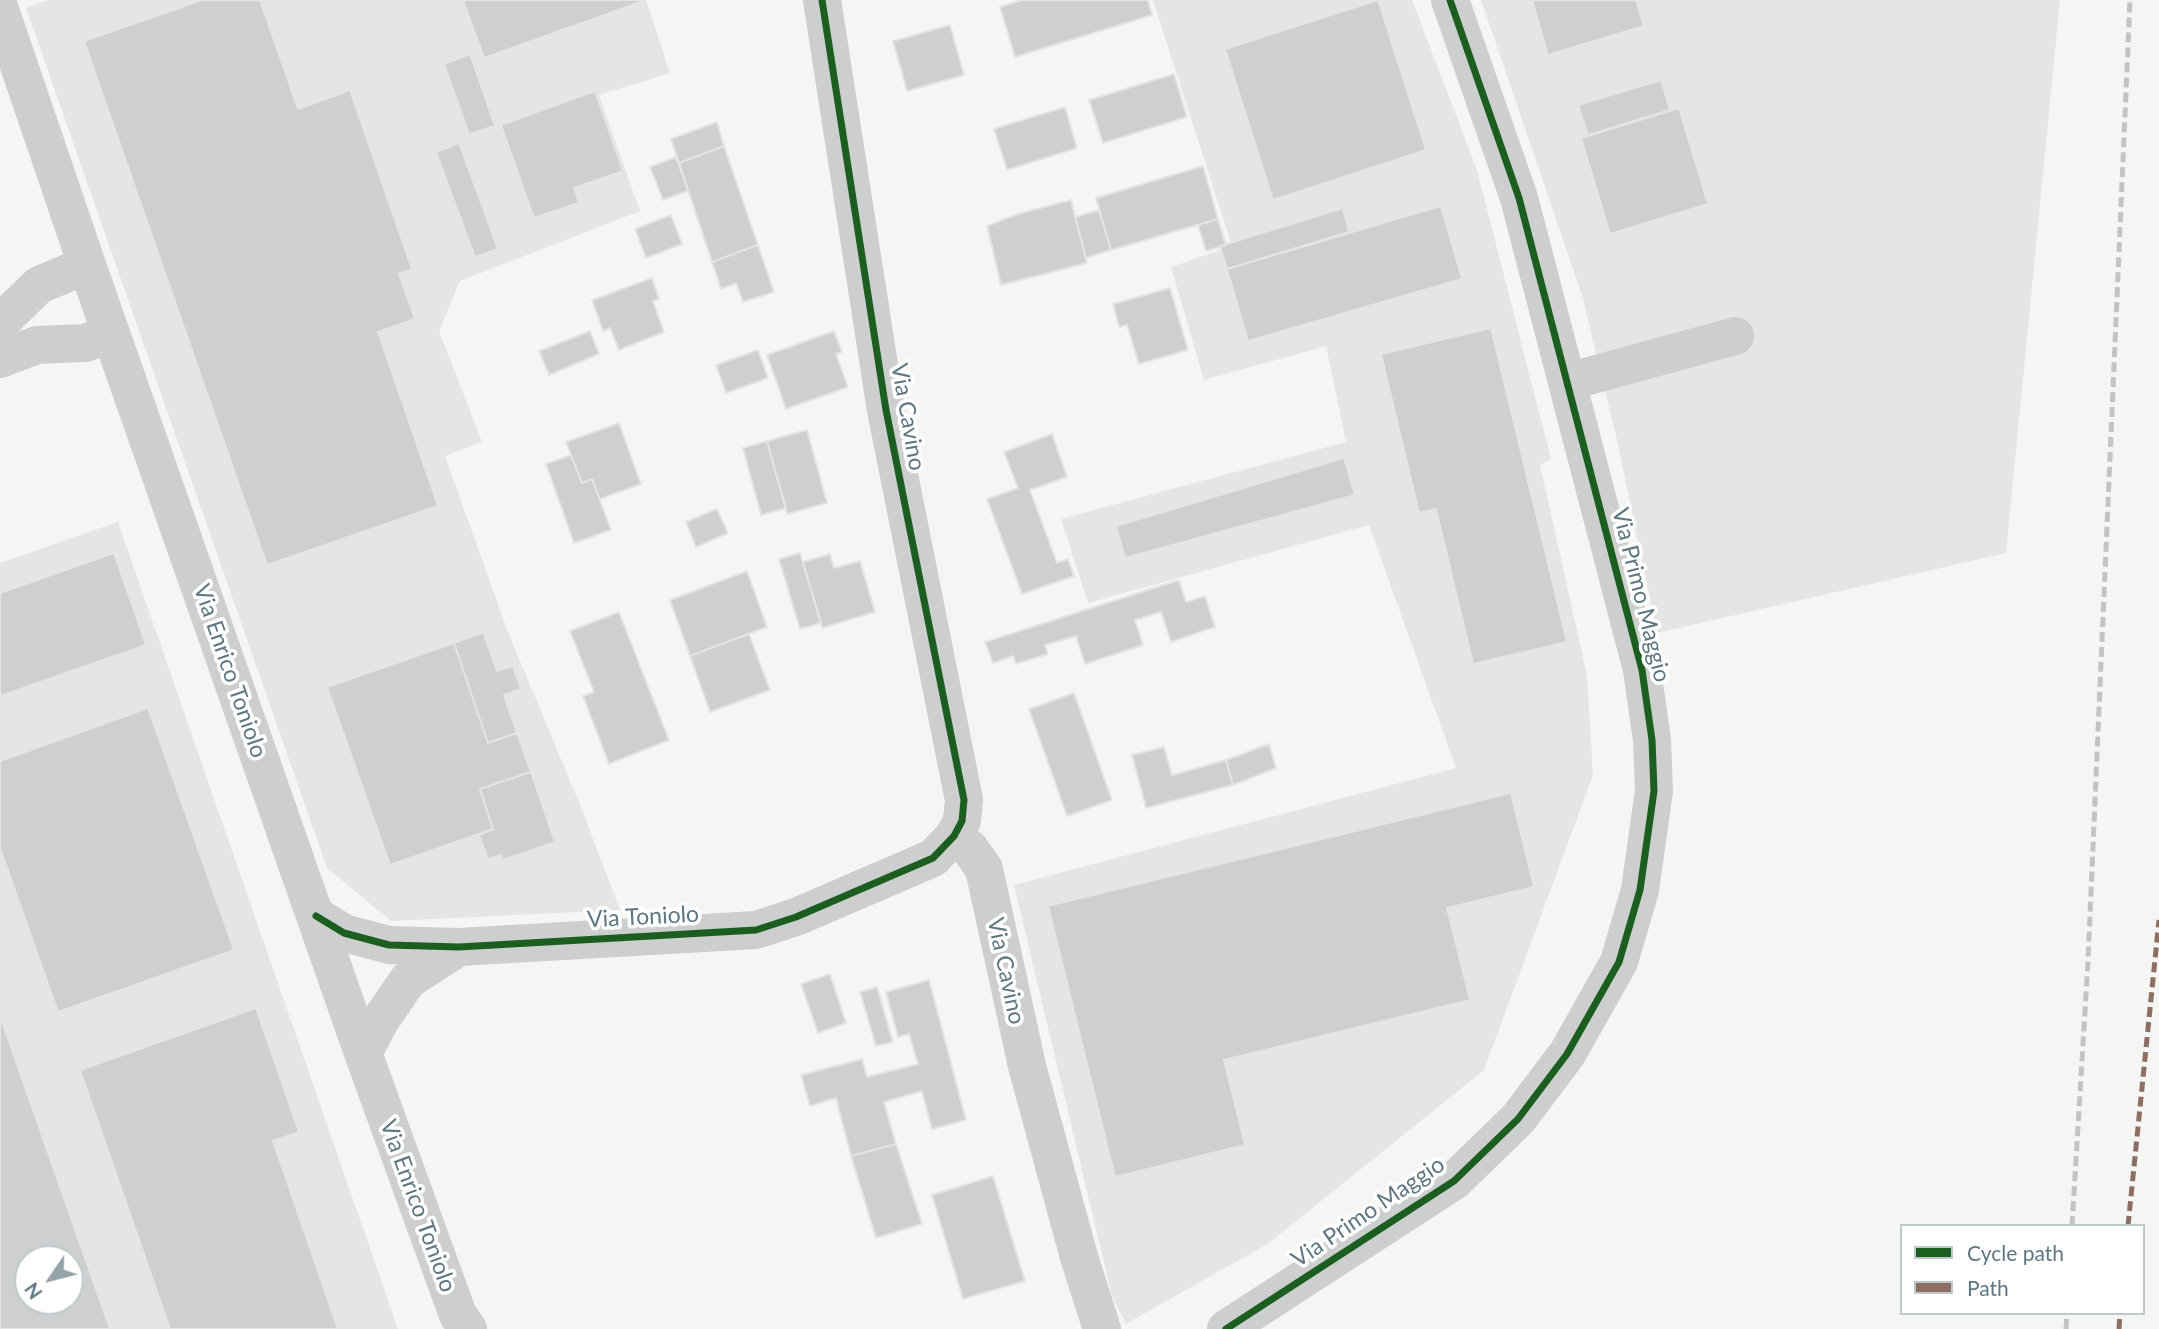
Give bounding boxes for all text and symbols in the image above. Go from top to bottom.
street label: Via Cavino [885,361,931,473]
street label: Via Primo Maggio [1606,505,1676,685]
street label: Via Enrico Toniolo [187,581,273,761]
street label: Via Toniolo [586,900,700,934]
street label: Via Cavino [981,915,1031,1027]
street label: Via Enrico Toniolo [374,1116,462,1296]
street label: Via Primo Maggio [1286,1151,1450,1273]
legend [1900,1224,2145,1315]
text: Cycle path [1967,1240,2064,1265]
north arrow [14,1245,84,1315]
text: Path [1967,1275,2009,1300]
text: N [19,1279,47,1304]

